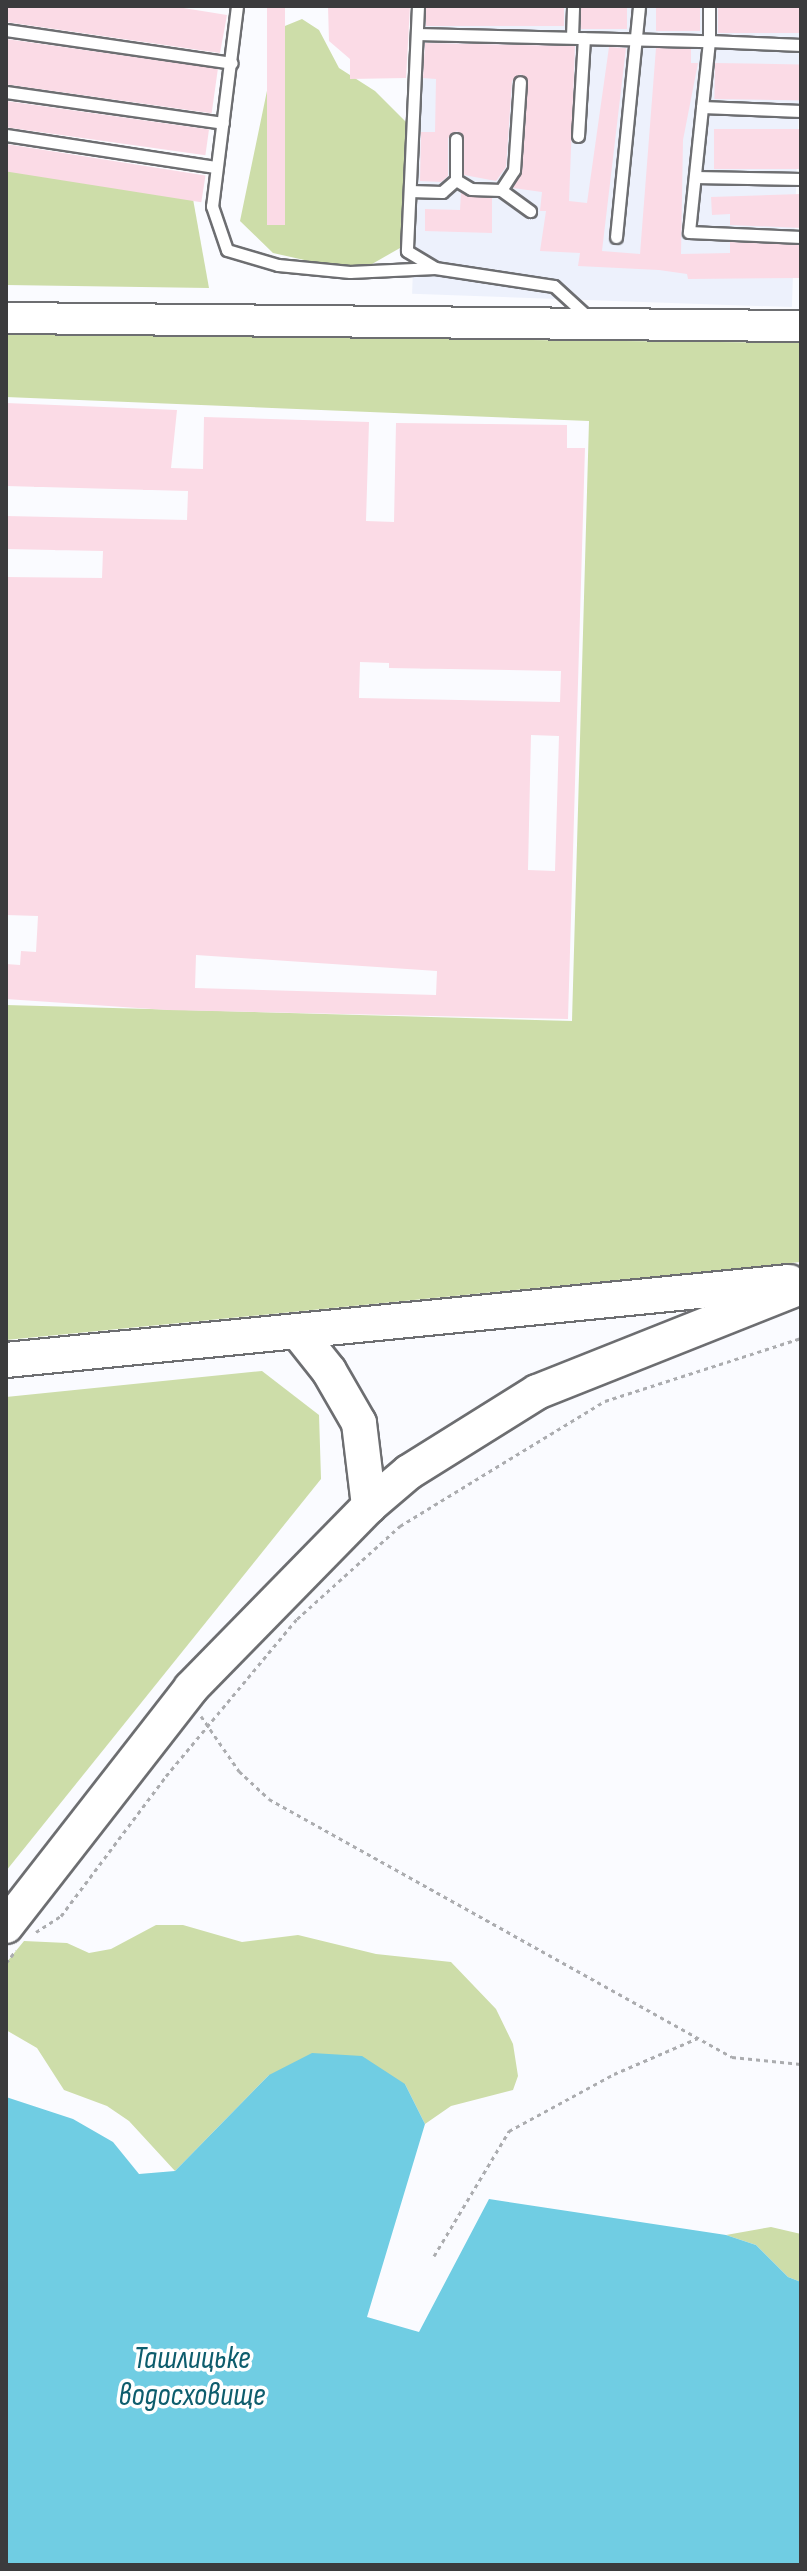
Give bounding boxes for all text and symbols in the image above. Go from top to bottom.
water label: Ташлицьке водосховище [119,2341,265,2416]

